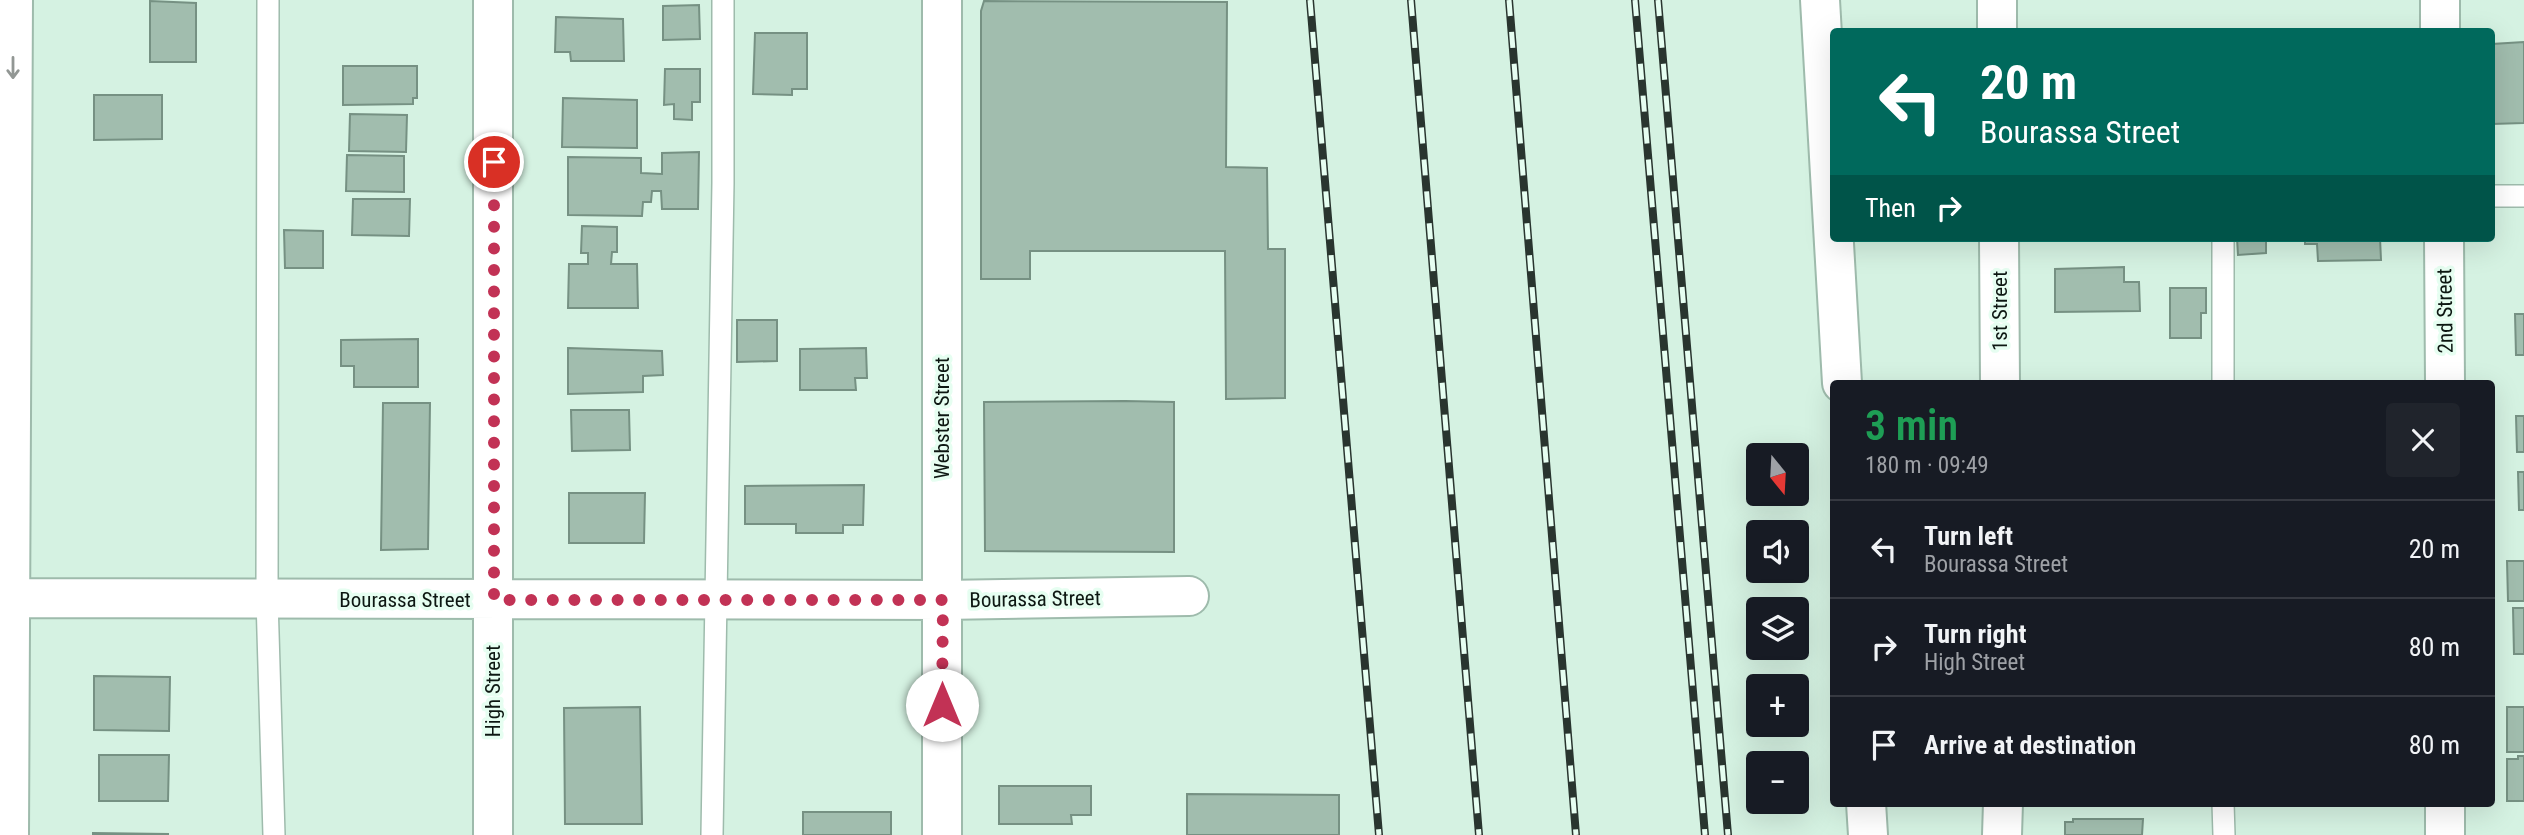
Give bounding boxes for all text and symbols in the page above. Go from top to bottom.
text: 20 m [1980,54,2077,111]
one-way arrow [6,56,20,79]
icon: left [1865,56,1956,147]
text: Bourassa Street [1980,113,2180,151]
pin [464,132,524,192]
icon: arrive [475,143,513,181]
icon: right [1930,189,1968,227]
text: Then [1865,193,1916,223]
street label: 2nd Street [2432,268,2458,354]
street label: 1st Street [1988,271,2012,351]
street label: Webster Street [930,357,954,479]
text: 3 min [1865,401,1958,450]
button: close [2386,403,2460,477]
north arrow [1746,443,1810,506]
map controls [1746,443,1809,814]
text: 180 m · 09:49 [1865,452,1989,479]
button: sound [1746,520,1809,583]
text: Turn left [1924,521,2013,551]
icon: left [1865,530,1903,568]
text: 20 m [2409,534,2460,564]
text: Bourassa Street [1924,551,2068,578]
street label: Bourassa Street [969,586,1101,612]
street label: Bourassa Street [339,588,471,612]
button: layers [1746,597,1809,660]
text: Turn right [1924,619,2026,649]
icon: right [1865,628,1903,666]
text: 80 m [2409,632,2460,662]
street label: High Street [481,645,505,737]
text: High Street [1924,649,2025,676]
position arrow [905,668,979,742]
button: + [1746,674,1809,737]
icon: arrive [1865,726,1903,764]
text: Arrive at destination [1924,730,2136,760]
text: 80 m [2409,730,2460,760]
button: − [1746,751,1809,814]

